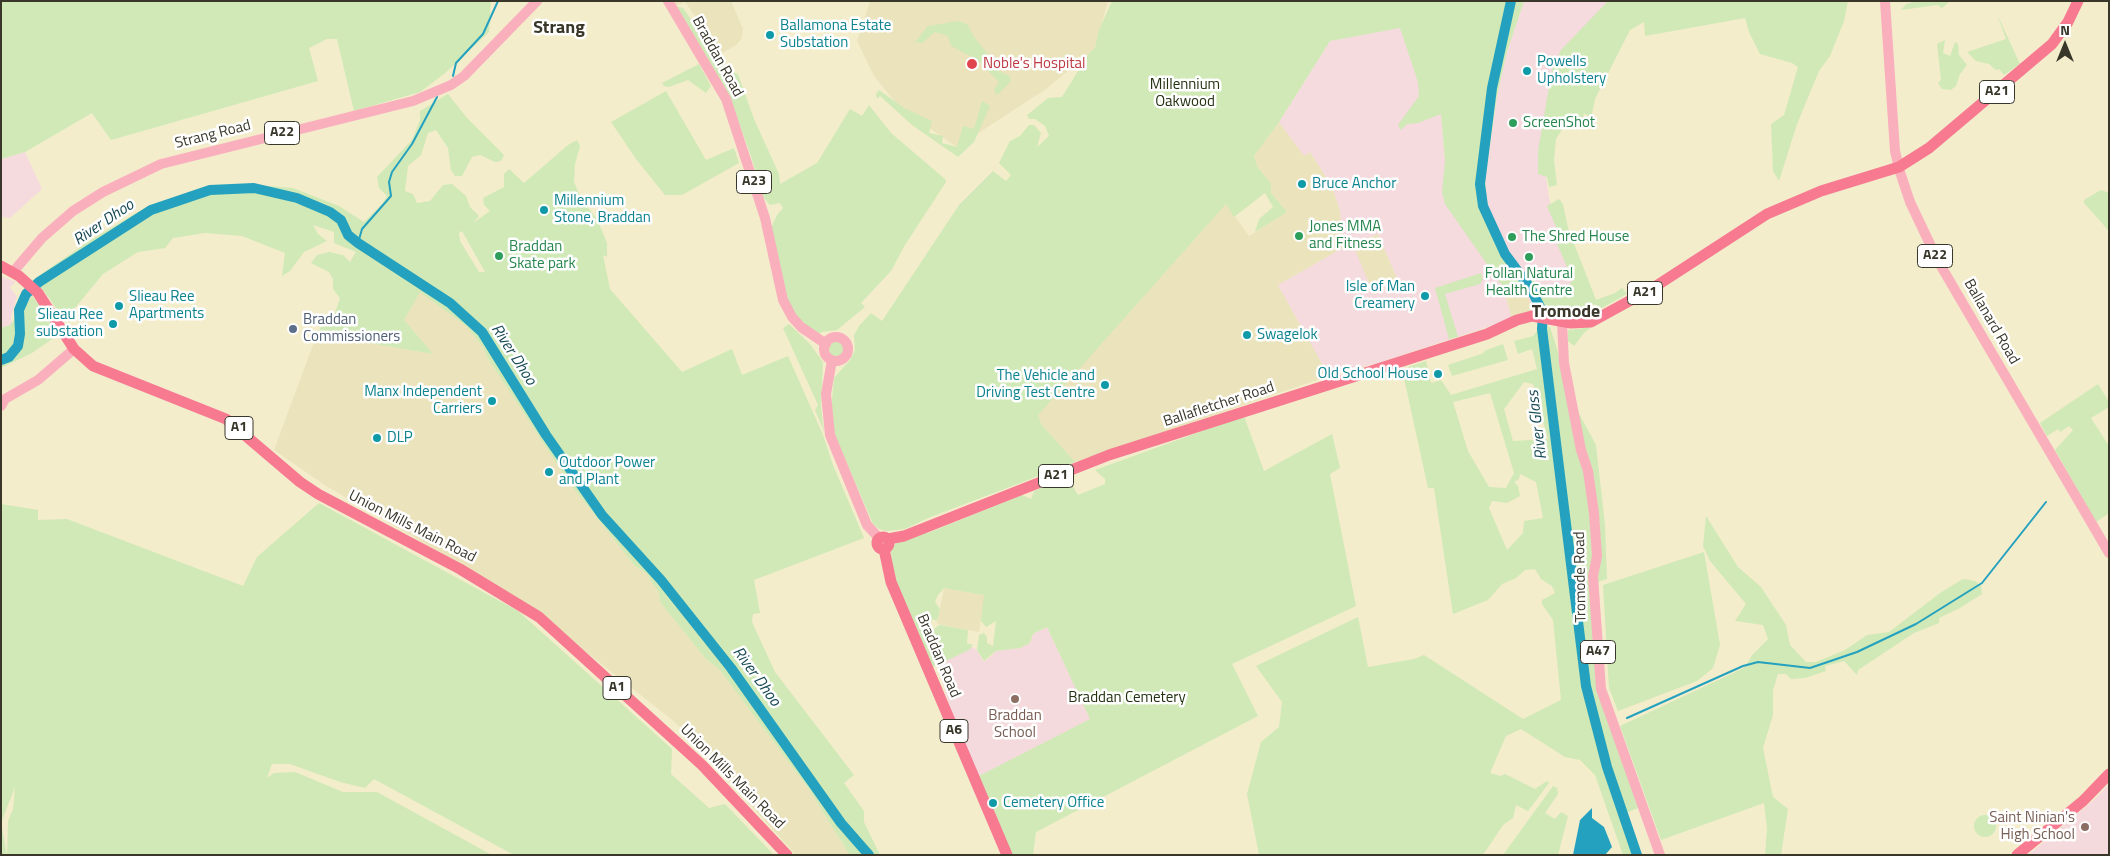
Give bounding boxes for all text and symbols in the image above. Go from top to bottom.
street label: Braddan Road [688,14,746,100]
place label: Ballamona Estate Substation [780,17,891,52]
district label: Strang [533,18,585,40]
text: N [2060,19,2070,40]
north arrow [2040,20,2090,70]
marker: Ballamona Estate Substation [764,29,776,41]
place label: Powells Upholstery [1537,53,1606,88]
place label: Noble's Hospital [983,55,1085,73]
marker: Noble's Hospital [965,57,979,71]
marker: Powells Upholstery [1521,65,1533,77]
park label: Millennium Oakwood [1150,76,1220,111]
road number: A21 [1980,80,2014,104]
place label: ScreenShot [1523,114,1595,132]
street label: Strang Road [173,117,253,153]
marker: ScreenShot [1507,117,1519,129]
road number: A22 [264,122,300,144]
road number: A23 [736,170,772,193]
place label: Bruce Anchor [1312,175,1396,193]
marker: Bruce Anchor [1296,178,1308,190]
place label: Millennium Stone, Braddan [554,192,651,227]
water label: River Dhoo [70,196,138,250]
marker: Millennium Stone, Braddan [538,204,550,216]
place label: Jones MMA and Fitness [1309,218,1382,253]
place label: The Shred House [1522,228,1629,246]
marker: Jones MMA and Fitness [1293,230,1305,242]
marker: The Shred House [1506,231,1518,243]
place label: Braddan Skate park [509,238,576,273]
road number: A22 [1918,245,1952,268]
marker: Braddan Skate park [493,250,505,262]
marker: Follan Natural Health Centre [1523,251,1535,263]
place label: Follan Natural Health Centre [1485,265,1573,300]
street label: Ballanard Road [1959,276,2023,368]
place label: Isle of Man Creamery [1346,278,1415,313]
road number: A21 [1628,282,1662,304]
place label: Slieau Ree Apartments [129,288,204,323]
marker: Isle of Man Creamery [1419,290,1431,302]
marker: Slieau Ree Apartments [113,300,125,312]
district label: Tromode [1532,302,1600,324]
place label: Slieau Ree substation [36,306,103,341]
place label: Braddan Commissioners [303,311,400,346]
marker: Slieau Ree substation [107,318,119,330]
water label: River Dhoo [486,321,540,389]
marker: Braddan Commissioners [287,323,299,335]
place label: Swagelok [1257,326,1318,344]
marker: Swagelok [1241,329,1253,341]
place label: Old School House [1318,365,1428,383]
place label: The Vehicle and Driving Test Centre [976,367,1095,402]
marker: Old School House [1432,368,1444,380]
marker: The Vehicle and Driving Test Centre [1099,379,1111,391]
street label: Ballafletcher Road [1161,379,1277,431]
place label: Manx Independent Carriers [364,383,482,418]
water label: River Glass [1524,389,1552,461]
marker: Manx Independent Carriers [486,395,498,407]
road number: A1 [225,416,253,439]
place label: DLP [387,429,413,447]
marker: DLP [371,432,383,444]
place label: Outdoor Power and Plant [559,454,655,489]
road number: A21 [1038,464,1074,488]
marker: Outdoor Power and Plant [543,466,555,478]
street label: Union Mills Main Road [345,487,479,567]
street label: Tromode Road [1571,531,1591,623]
street label: Braddan Road [912,611,964,701]
road number: A47 [1580,640,1616,664]
water label: River Dhoo [728,644,784,710]
road number: A1 [603,676,631,700]
park label: Braddan Cemetery [1068,689,1186,707]
marker: Braddan School [1009,693,1021,705]
place label: Braddan School [988,707,1042,742]
road number: A6 [940,719,968,742]
street label: Union Mills Main Road [676,721,788,833]
place label: Cemetery Office [1003,794,1104,812]
marker: Cemetery Office [987,797,999,809]
place label: Saint Ninian's High School [1989,809,2075,844]
marker: Saint Ninian's High School [2079,821,2091,833]

